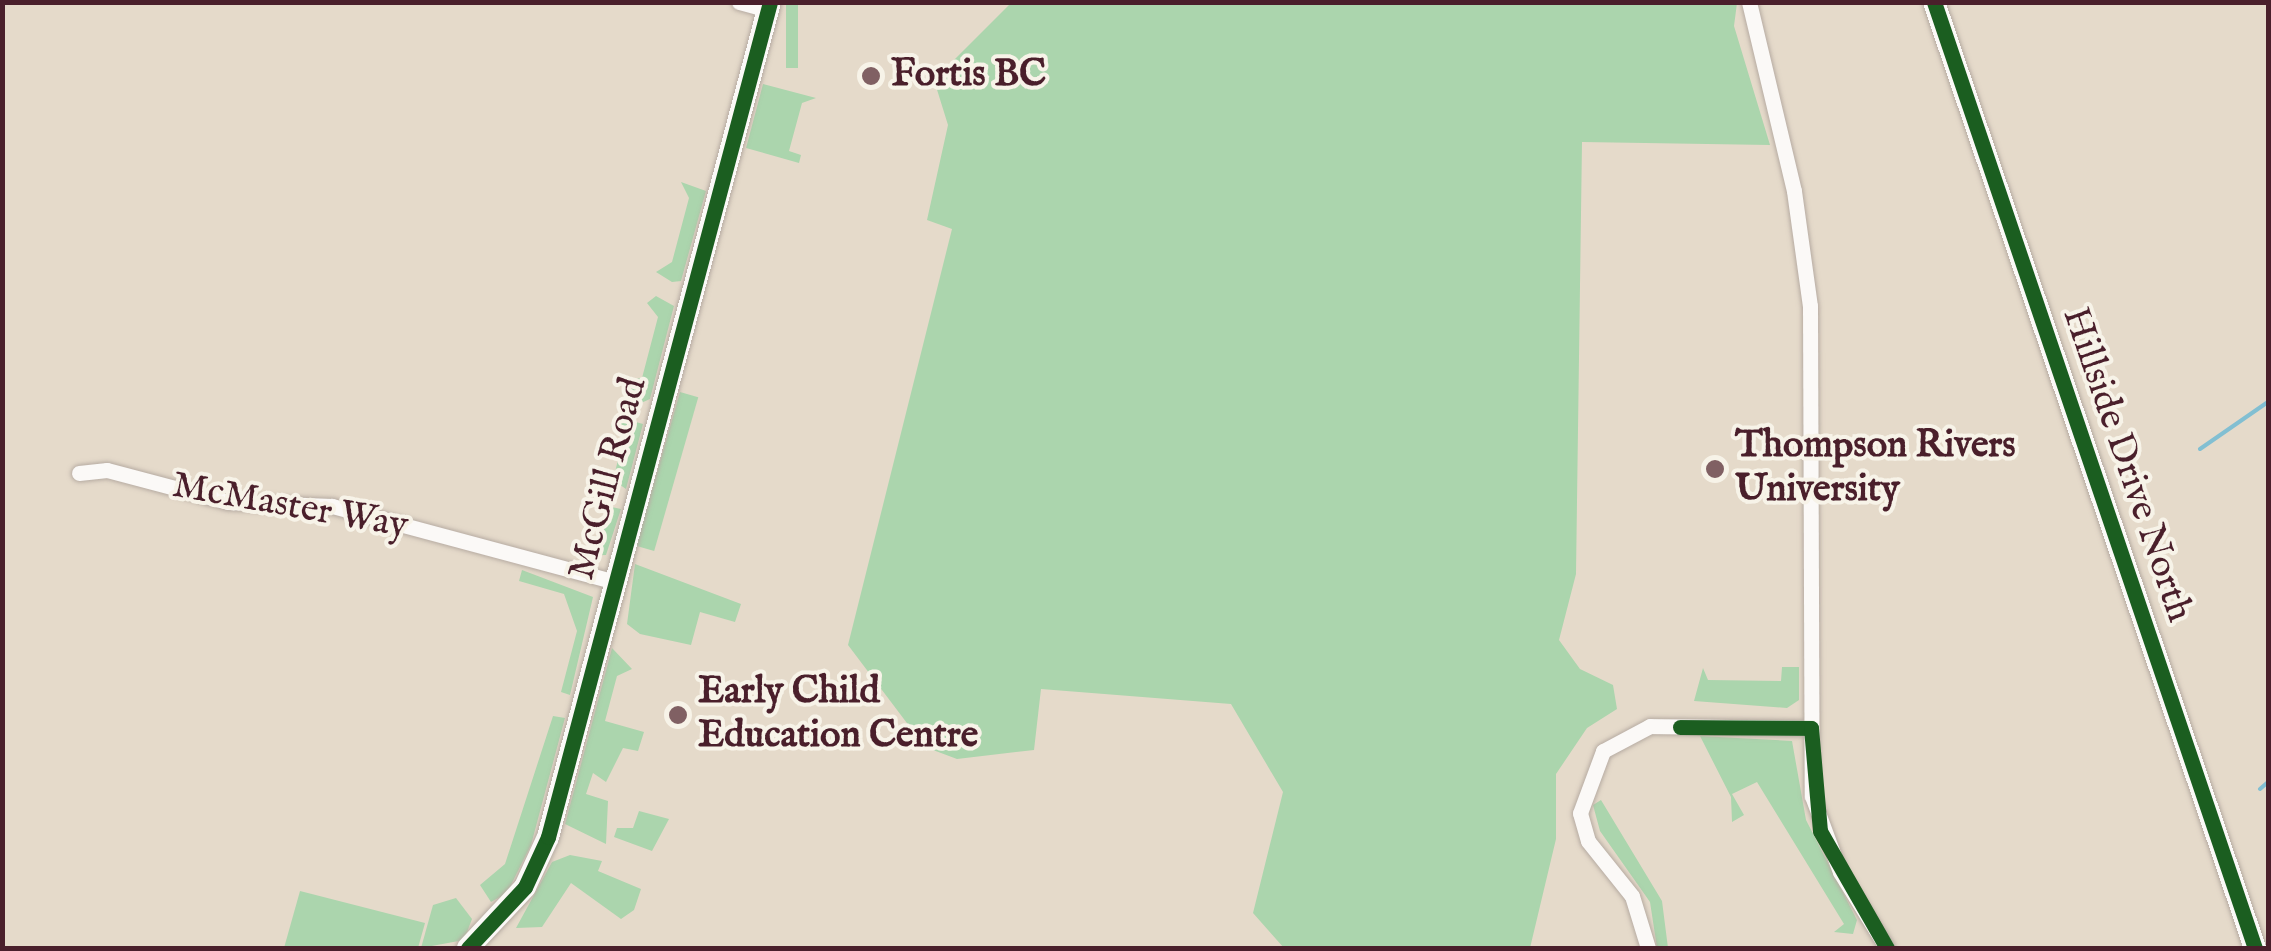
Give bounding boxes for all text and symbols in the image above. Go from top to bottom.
place label: Fortis BC [891,53,1046,99]
marker: Fortis BC [860,65,882,87]
street label: Hillside Drive North [2051,302,2201,628]
street label: McGill Road [560,373,658,585]
place label: Thompson Rivers University [1735,424,2016,514]
marker: Thompson Rivers University [1704,458,1726,480]
street label: McMaster Way [169,464,411,550]
place label: Early Child Education Centre [698,670,978,759]
marker: Early Child Education Centre [667,704,689,726]

